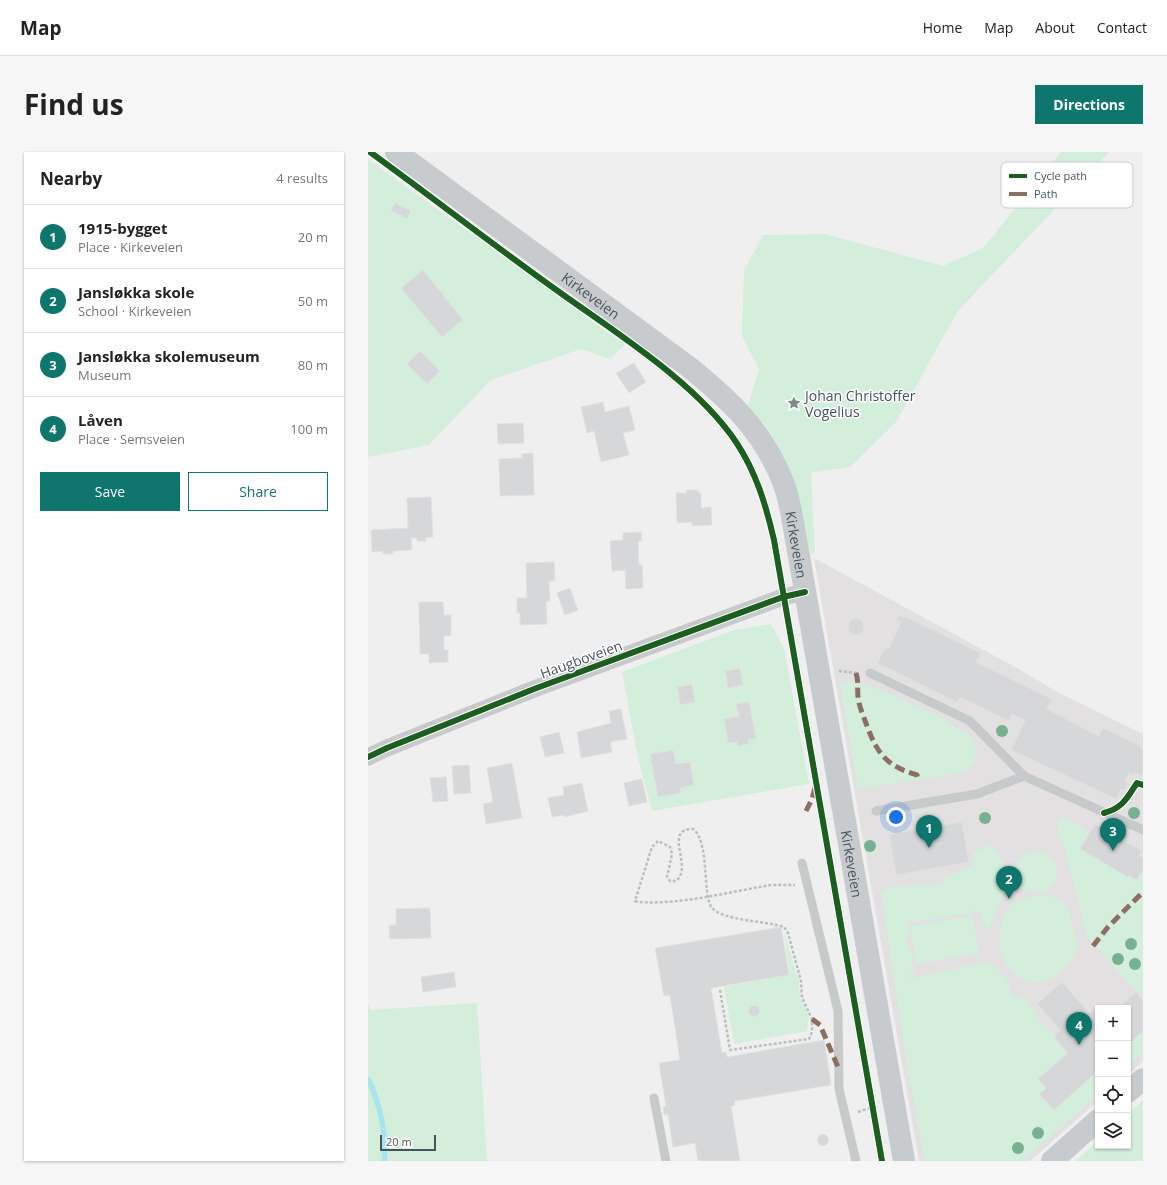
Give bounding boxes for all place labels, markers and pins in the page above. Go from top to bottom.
place label: Johan Christoffer Vogelius [803,386,916,421]
place icon: Johan Christoffer Vogelius [786,395,802,411]
pin: 1 [916,815,942,848]
pin: 3 [1100,818,1126,851]
pin: 2 [996,866,1022,899]
pin: 4 [1066,1012,1092,1045]

